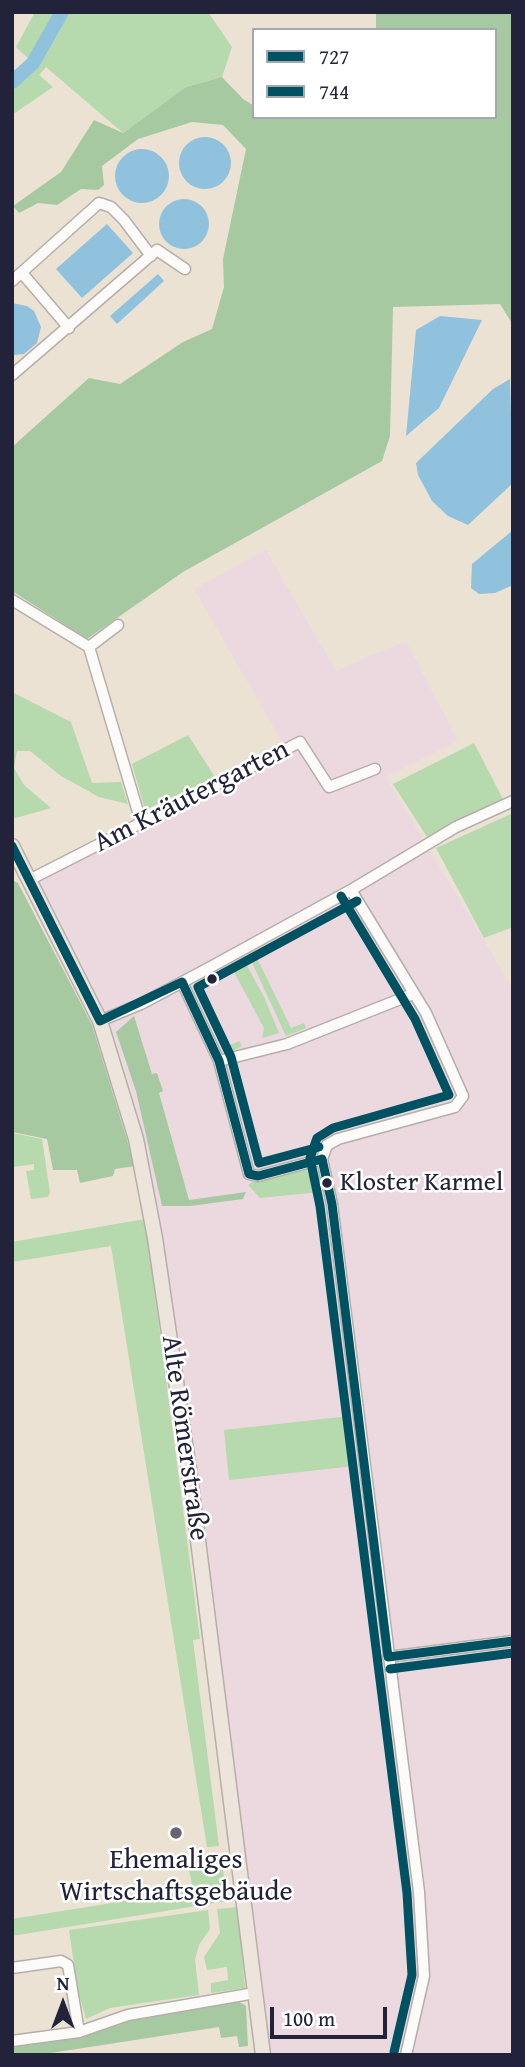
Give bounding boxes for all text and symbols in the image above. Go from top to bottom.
legend [252,28,497,119]
text: 727 [319,41,349,72]
text: 744 [319,76,349,107]
street label: Am Kräutergarten [89,733,295,861]
unlabelled marker [205,972,219,986]
place label: Kloster Karmel [340,1167,503,1199]
marker: Kloster Karmel [320,1176,334,1190]
street label: Alte Römerstraße [153,1333,215,1543]
marker: Ehemaliges Wirtschaftsgebäude [168,1825,184,1841]
place label: Ehemaliges Wirtschaftsgebäude [59,1844,293,1910]
north arrow [28,1969,98,2039]
text: N [57,1969,69,1997]
scale bar [273,1994,390,2038]
text: 100 m [283,2003,335,2034]

